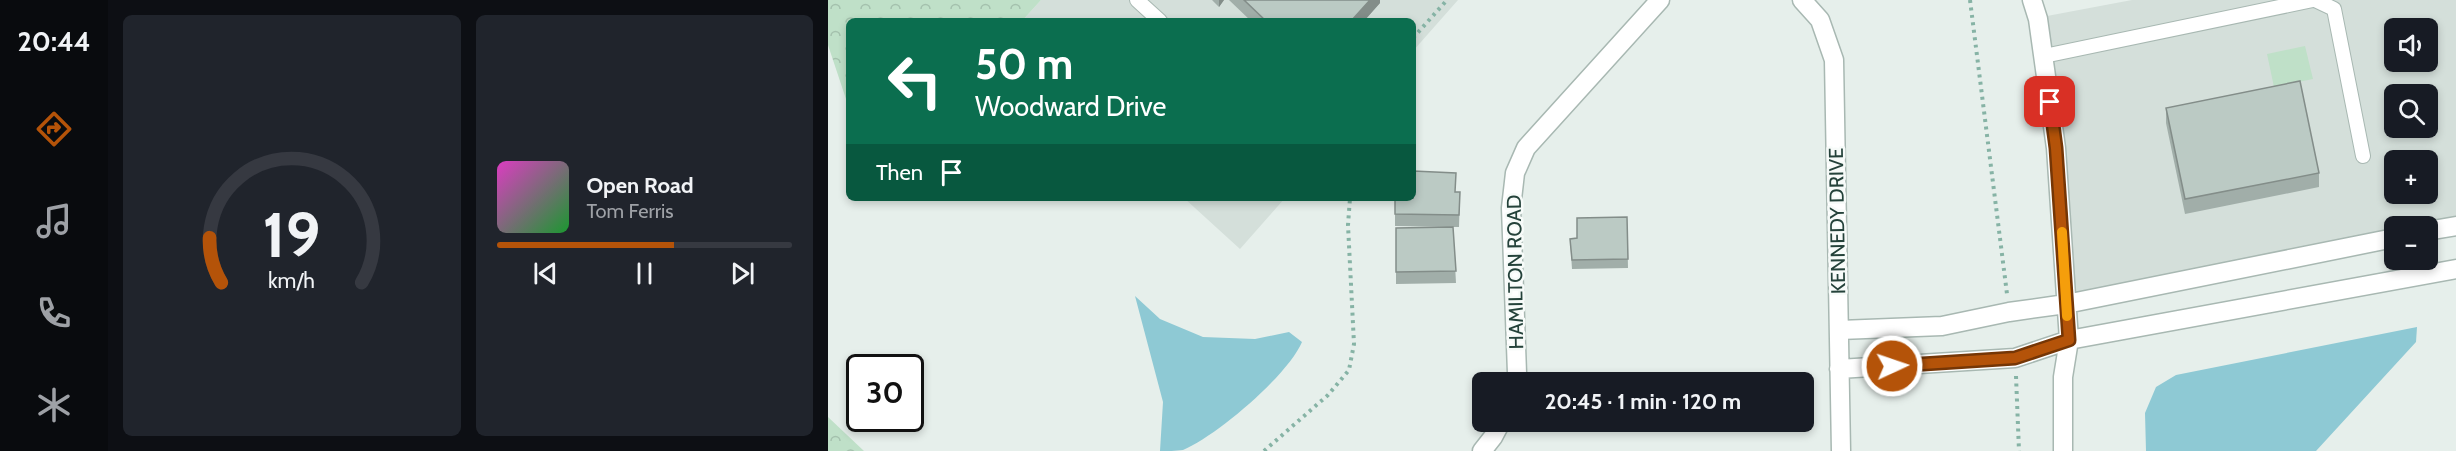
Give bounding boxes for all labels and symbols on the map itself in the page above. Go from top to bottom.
pin [2024,76,2075,127]
street label: KENNEDY DRIVE [1824,148,1850,294]
street label: HAMILTON ROAD [1502,194,1528,350]
position arrow [1860,334,1924,398]
speed limit sign: 30 [846,354,924,432]

